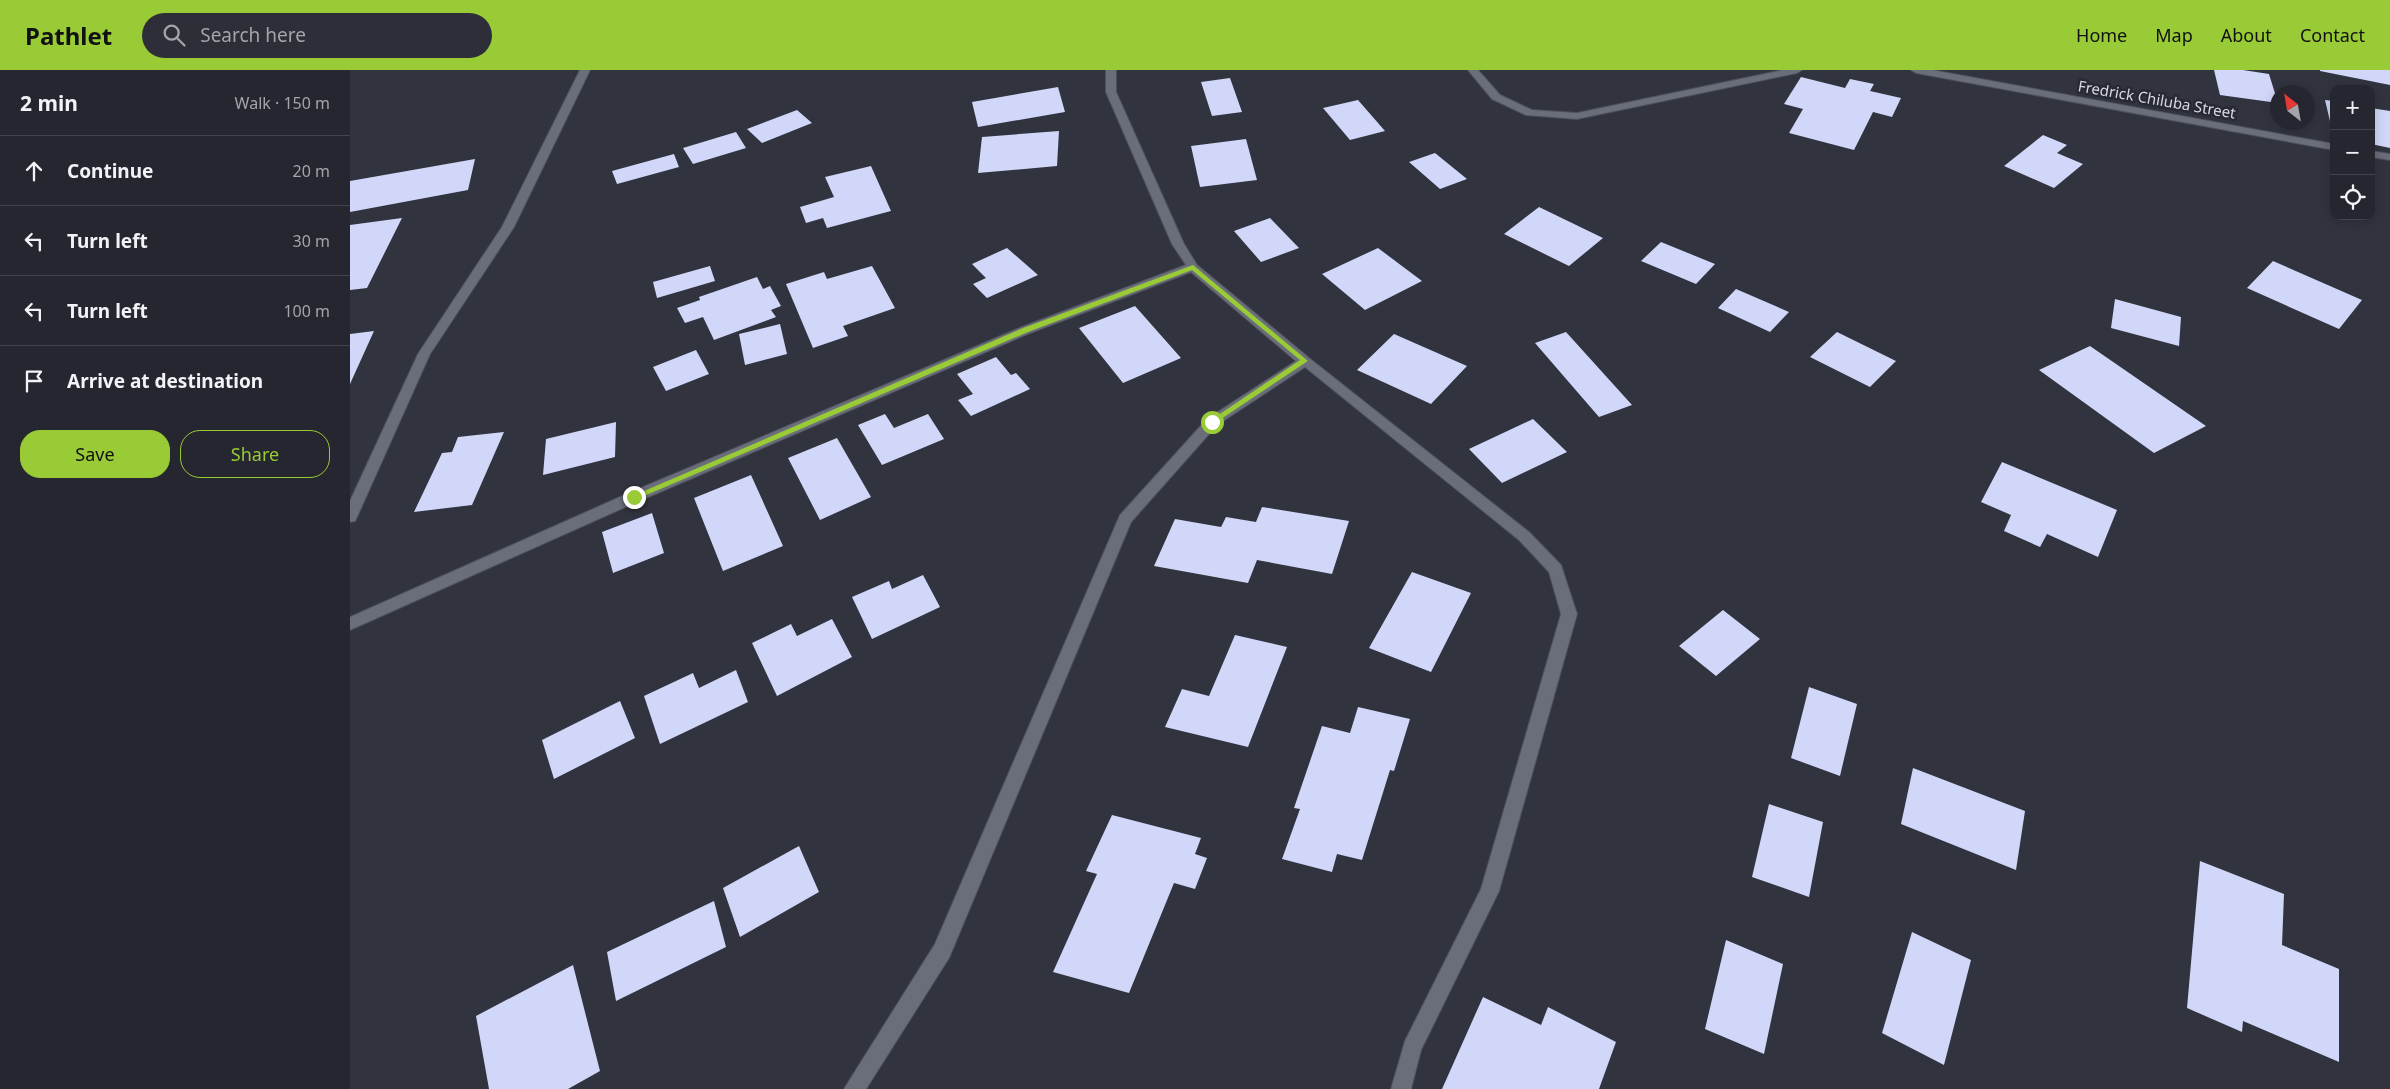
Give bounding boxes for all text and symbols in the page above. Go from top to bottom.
search box [142,13,492,58]
text: Pathlet [25,19,112,52]
icon: search [160,21,188,49]
text: Search here [200,22,306,48]
text: Home [2076,23,2127,47]
text: Map [2155,23,2193,47]
text: About [2221,23,2272,47]
text: Contact [2300,23,2365,47]
street label: Fredrick Chiluba Street [2077,75,2238,123]
north arrow [2270,85,2315,130]
map controls [2330,85,2375,220]
button: + [2330,85,2375,130]
text: 2 min [20,89,78,117]
text: Walk · 150 m [235,92,330,114]
button: − [2330,130,2375,175]
icon: ahead [20,157,48,185]
text: Continue [67,158,153,184]
text: 20 m [293,160,330,182]
button: locate [2330,175,2375,220]
icon: left [20,227,48,255]
text: Turn left [67,228,148,254]
text: 30 m [293,230,330,252]
icon: left [20,297,48,325]
text: Turn left [67,298,148,324]
text: 100 m [283,300,330,322]
icon: arrive [20,367,48,395]
text: Arrive at destination [67,368,263,394]
route start [1201,411,1224,434]
button: Save [20,430,170,478]
button: Share [180,430,330,478]
route end [623,486,646,509]

